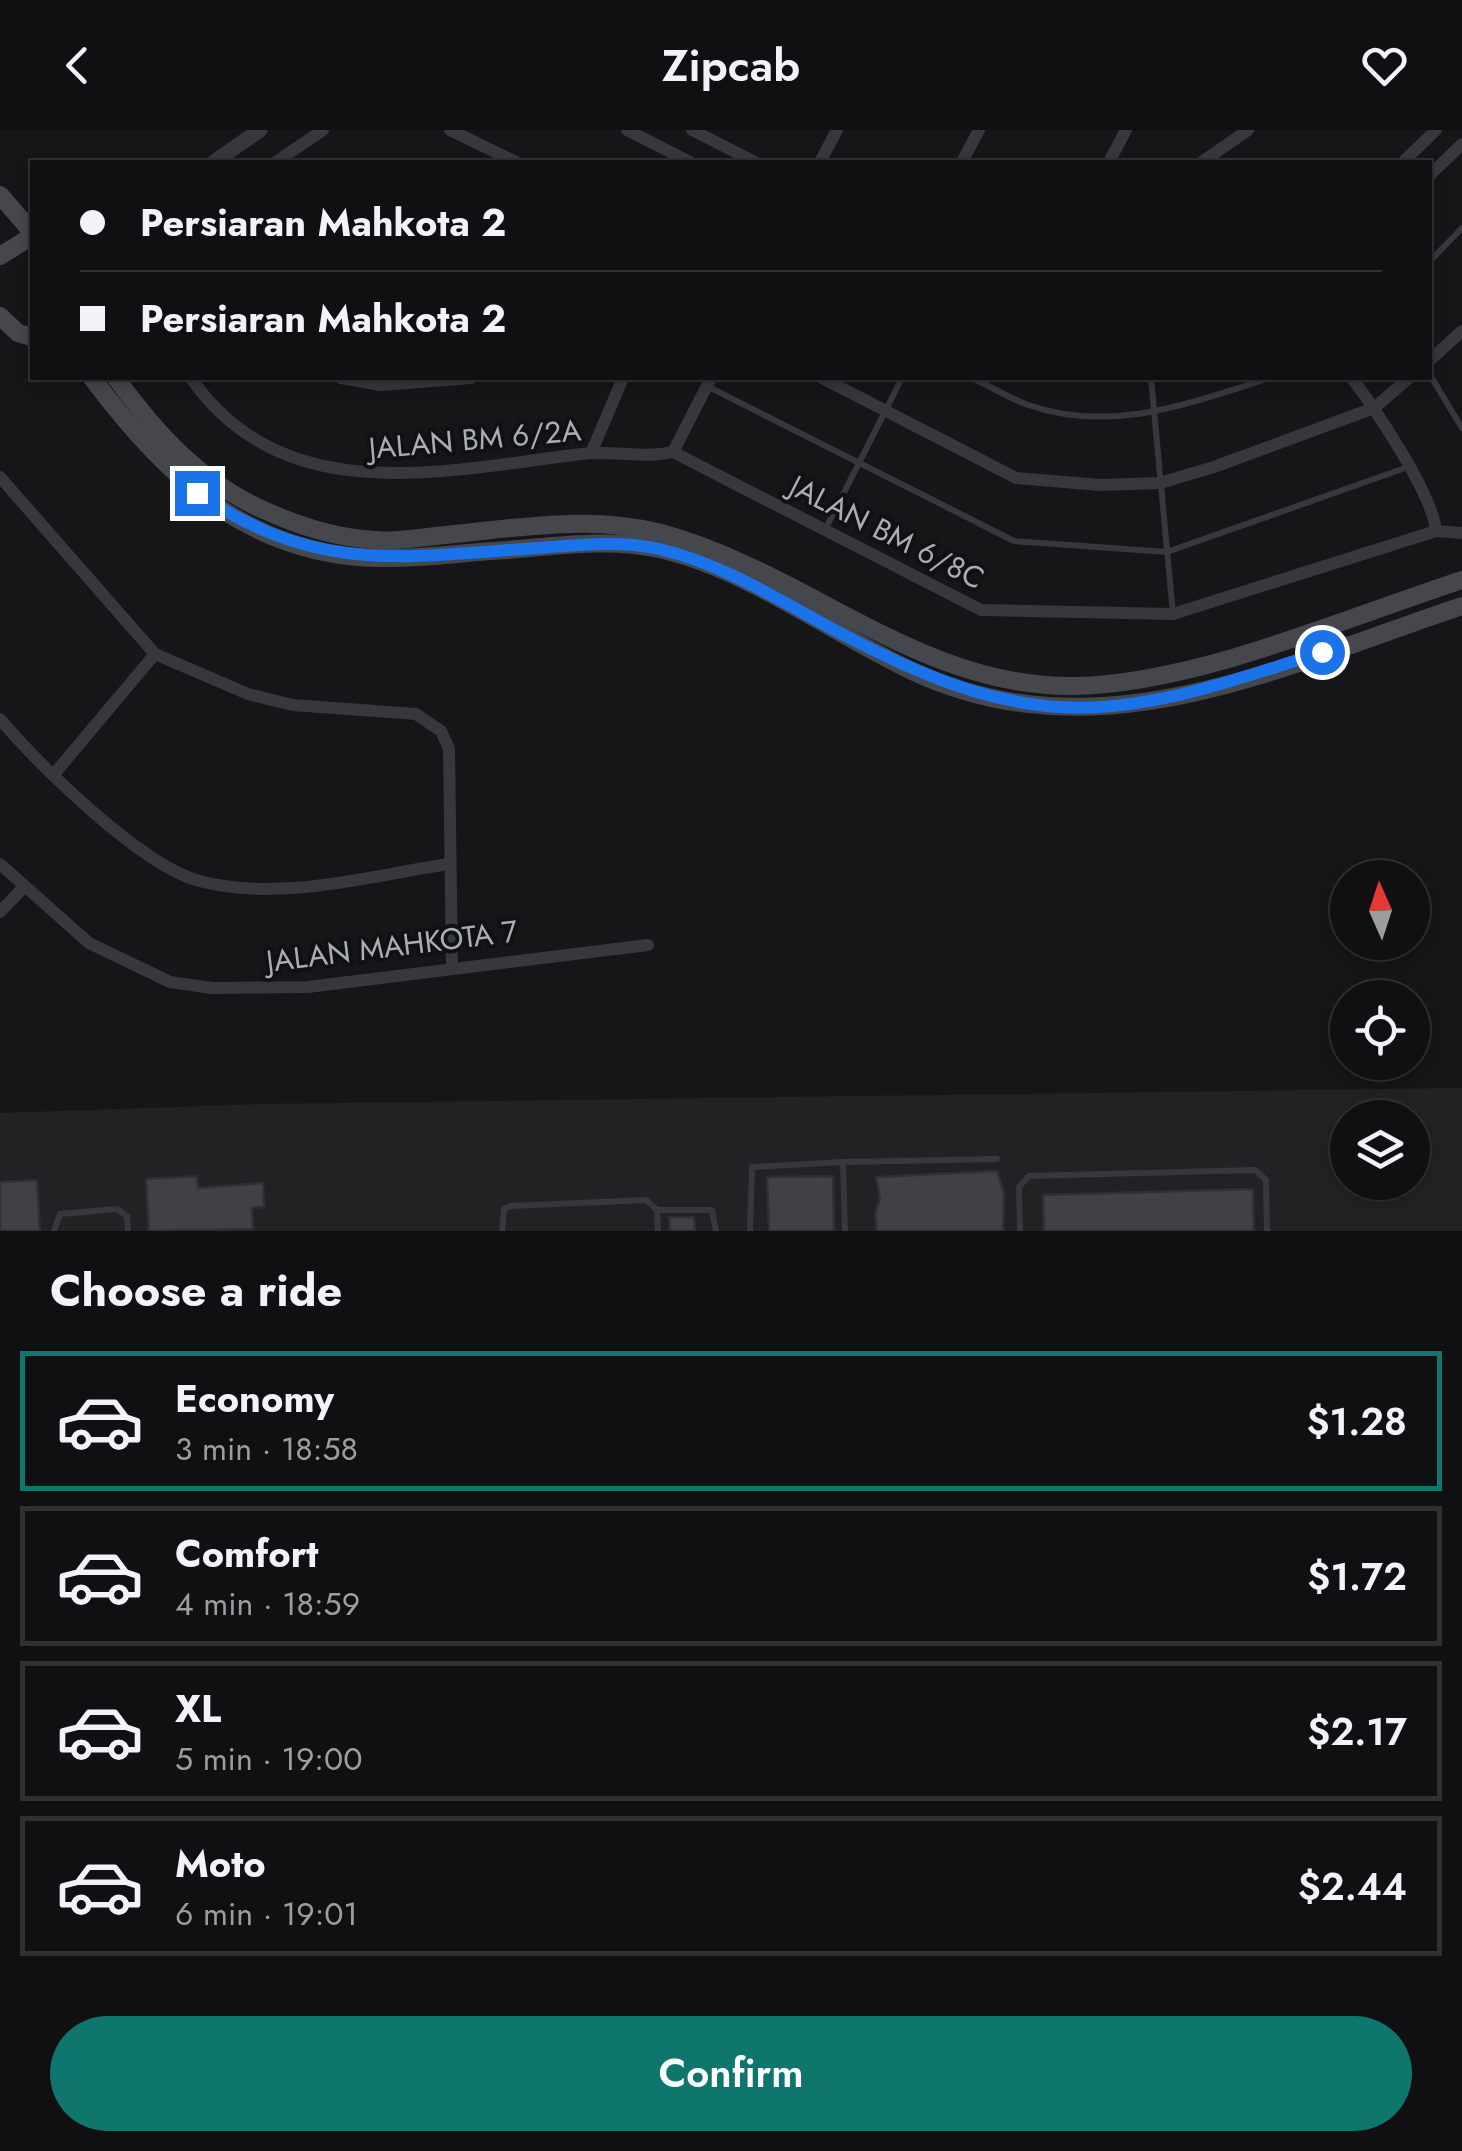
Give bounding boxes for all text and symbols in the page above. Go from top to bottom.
text: Zipcab [662,33,800,98]
icon: back [50,38,105,93]
icon: heart [1357,38,1412,93]
text: Persiaran Mahkota 2 [140,195,506,250]
text: Persiaran Mahkota 2 [140,291,506,346]
street label: JALAN BM 6/2A [363,408,583,470]
street label: JALAN BM 6/8C [779,463,992,600]
route end [175,471,220,516]
route start [1300,630,1345,675]
north arrow [1330,860,1430,960]
map controls [1330,860,1430,1200]
street label: JALAN MAHKOTA 7 [260,909,520,983]
button: locate [1330,980,1430,1080]
button: layers [1330,1100,1430,1200]
text: Choose a ride [50,1258,342,1323]
text: Economy [175,1371,334,1426]
icon: car [55,1376,145,1466]
text: $1.28 [1306,1394,1407,1449]
text: 3 min · 18:58 [175,1426,358,1472]
text: Comfort [175,1526,318,1581]
icon: car [55,1531,145,1621]
text: $1.72 [1307,1549,1407,1604]
text: 4 min · 18:59 [175,1581,360,1627]
text: XL [175,1681,221,1736]
icon: car [55,1686,145,1776]
text: $2.17 [1307,1704,1407,1759]
text: 5 min · 19:00 [175,1736,362,1782]
text: Moto [175,1836,266,1891]
icon: car [55,1841,145,1931]
text: $2.44 [1298,1859,1407,1914]
text: 6 min · 19:01 [175,1891,358,1937]
button: Confirm [50,2016,1412,2131]

